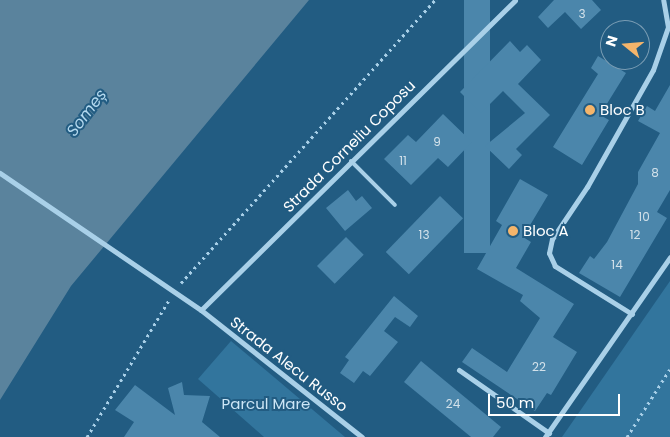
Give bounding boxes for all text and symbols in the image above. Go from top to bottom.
house number: 3 [578,7,586,21]
north arrow [600,20,650,70]
text: N [601,33,623,49]
street label: Strada Corneliu Coposu [279,76,419,216]
water label: Someș [63,86,111,140]
place label: Bloc B [600,101,645,119]
marker: Bloc B [584,104,596,116]
house number: 9 [433,135,441,149]
house number: 11 [399,154,407,168]
house number: 8 [651,166,659,180]
house number: 10 [638,210,650,224]
place label: Bloc A [523,222,569,240]
marker: Bloc A [507,225,519,237]
house number: 13 [419,228,429,242]
house number: 12 [630,228,640,242]
house number: 14 [611,258,623,272]
street label: Strada Alecu Russo [227,313,351,415]
house number: 22 [532,360,546,374]
scale bar [490,384,622,416]
text: 50 m [496,392,534,413]
park label: Parcul Mare [222,395,310,413]
house number: 24 [446,397,460,411]

